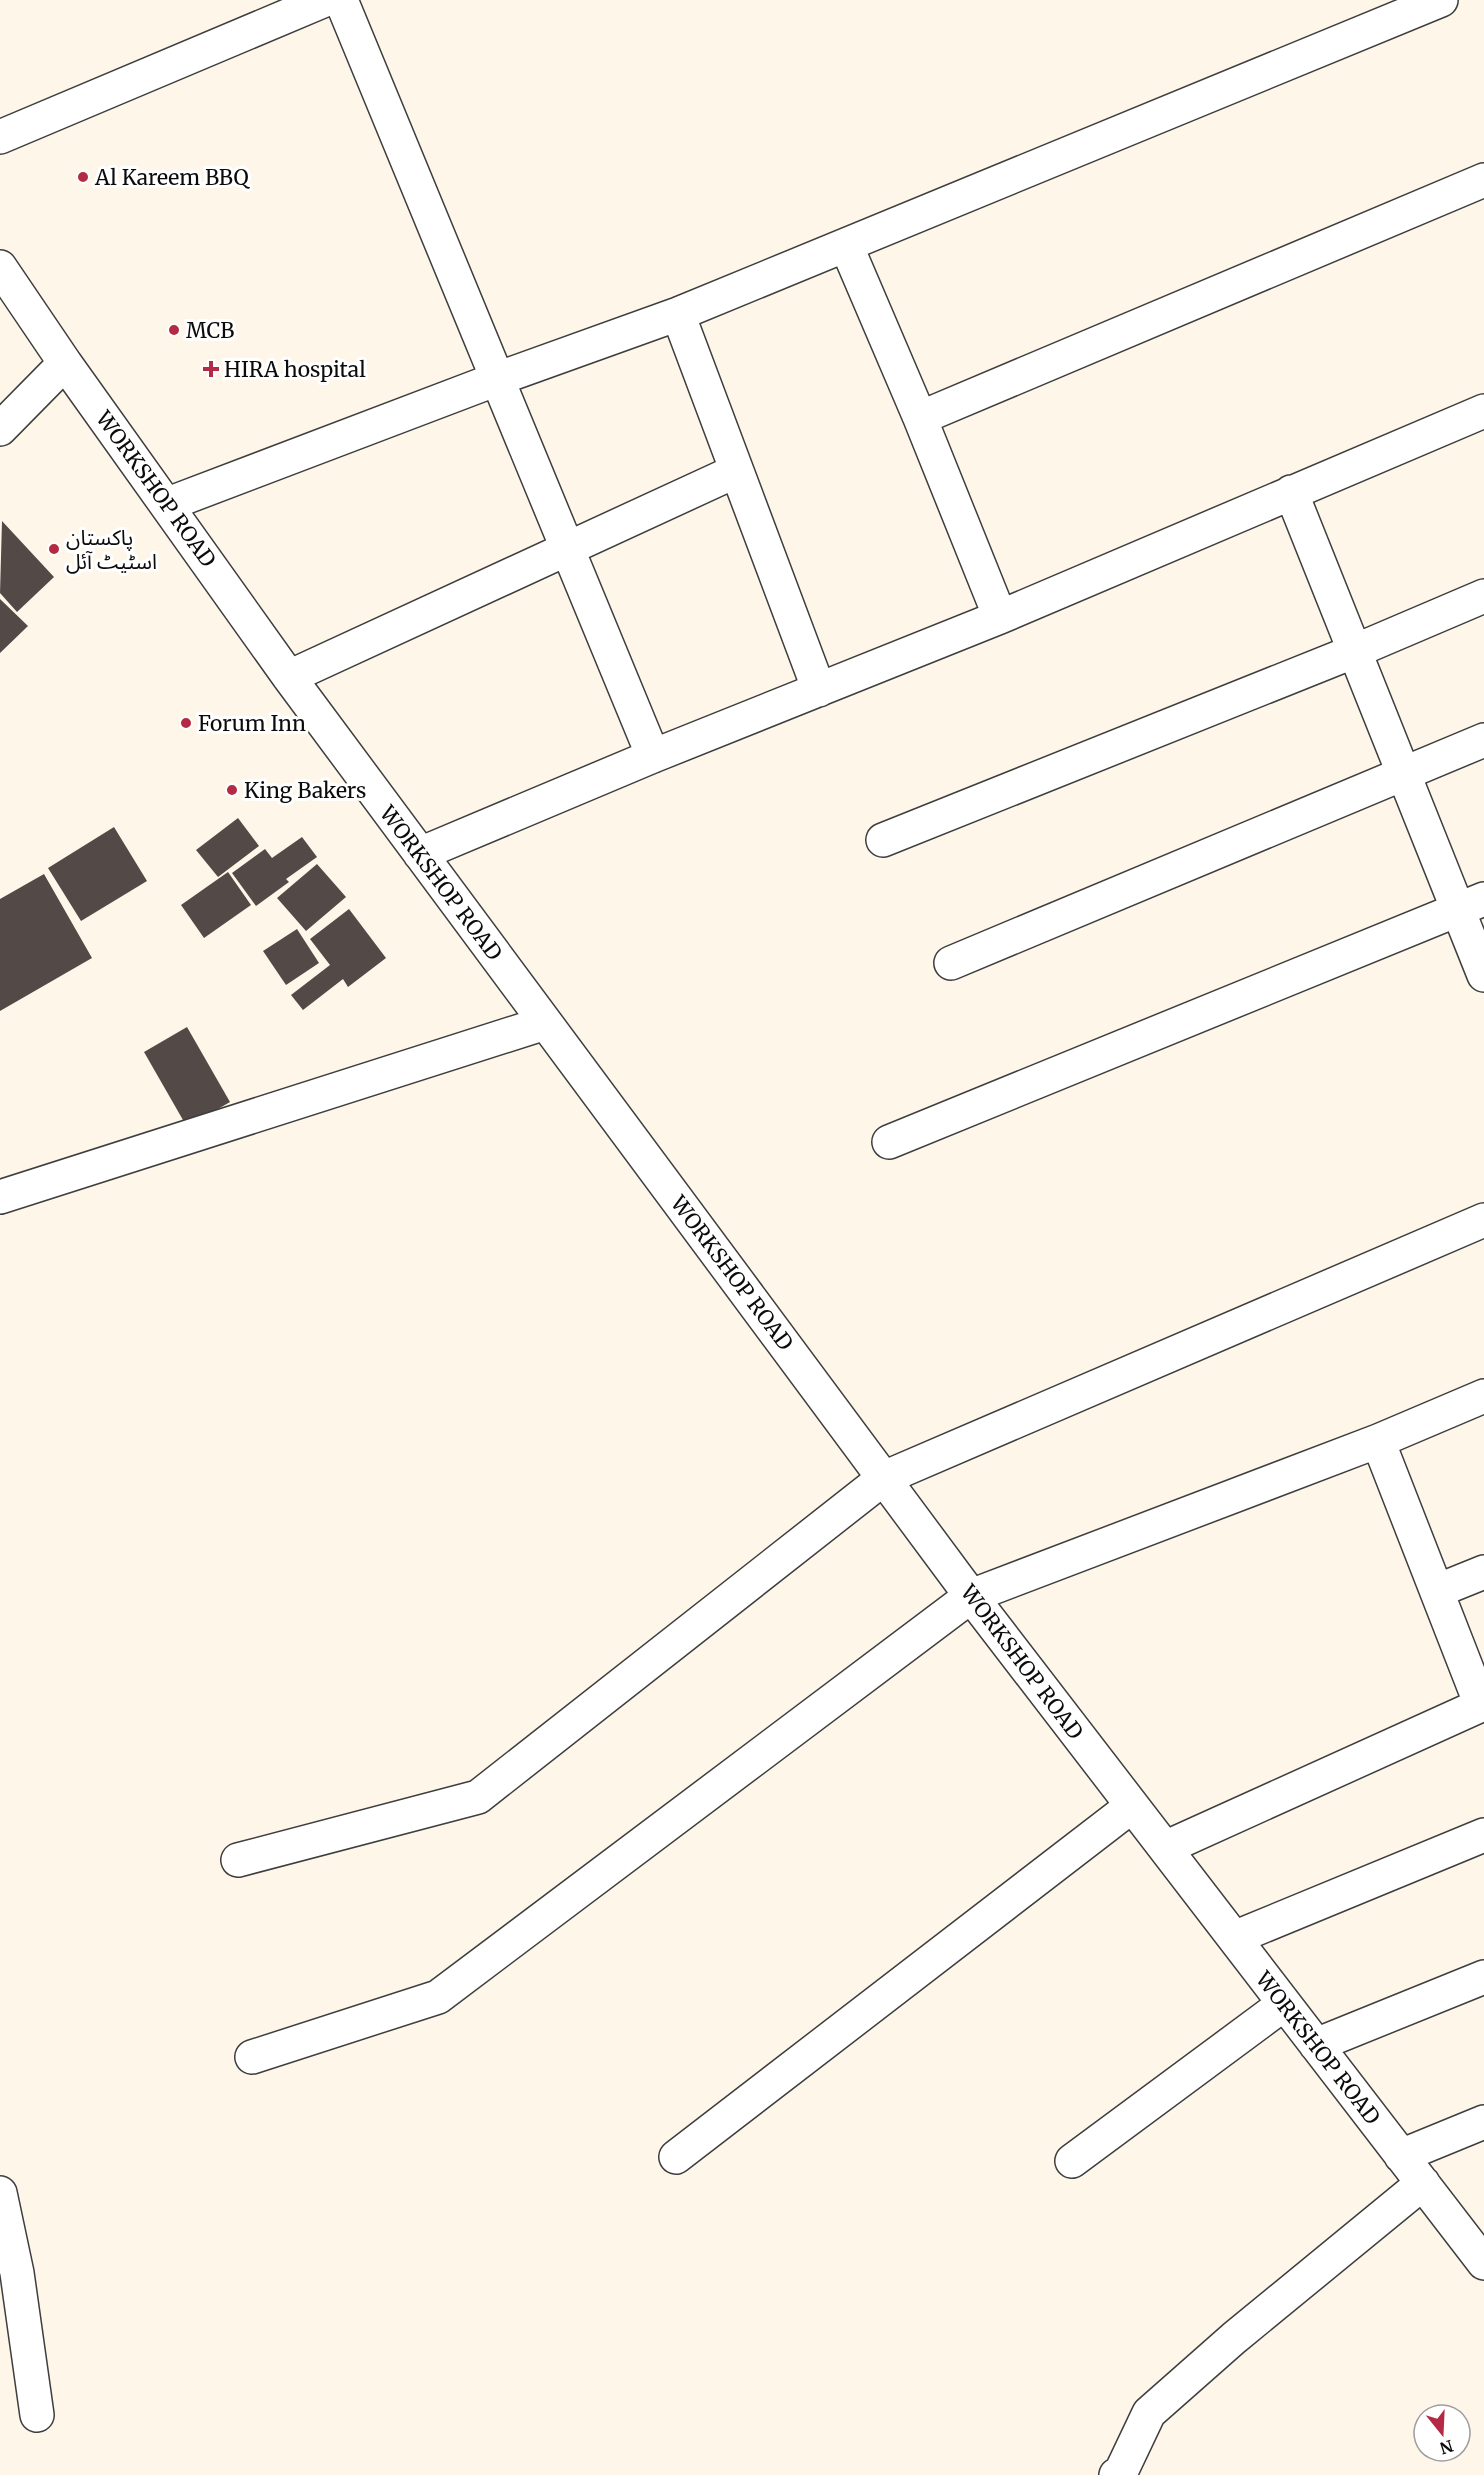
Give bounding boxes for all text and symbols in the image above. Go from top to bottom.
place label: Al Kareem BBQ [94,164,250,191]
marker: Al Kareem BBQ [76,170,90,184]
place label: MCB [186,317,234,344]
marker: MCB [167,323,181,337]
place label: HIRA hospital [224,356,366,383]
marker: HIRA hospital [202,360,220,378]
street label: WORKSHOP ROAD [90,405,222,573]
place label: پاکستان اسٹیٹ آئل [66,524,157,575]
marker: پاکستان اسٹیٹ آئل [47,542,61,556]
place label: Forum Inn [198,710,306,737]
marker: Forum Inn [179,716,193,730]
place label: King Bakers [244,777,366,804]
marker: King Bakers [225,783,239,797]
street label: WORKSHOP ROAD [373,800,508,966]
street label: WORKSHOP ROAD [664,1190,799,1356]
street label: WORKSHOP ROAD [954,1579,1089,1745]
street label: WORKSHOP ROAD [1249,1965,1386,2130]
north arrow [1412,2403,1472,2463]
text: N [1437,2436,1456,2459]

